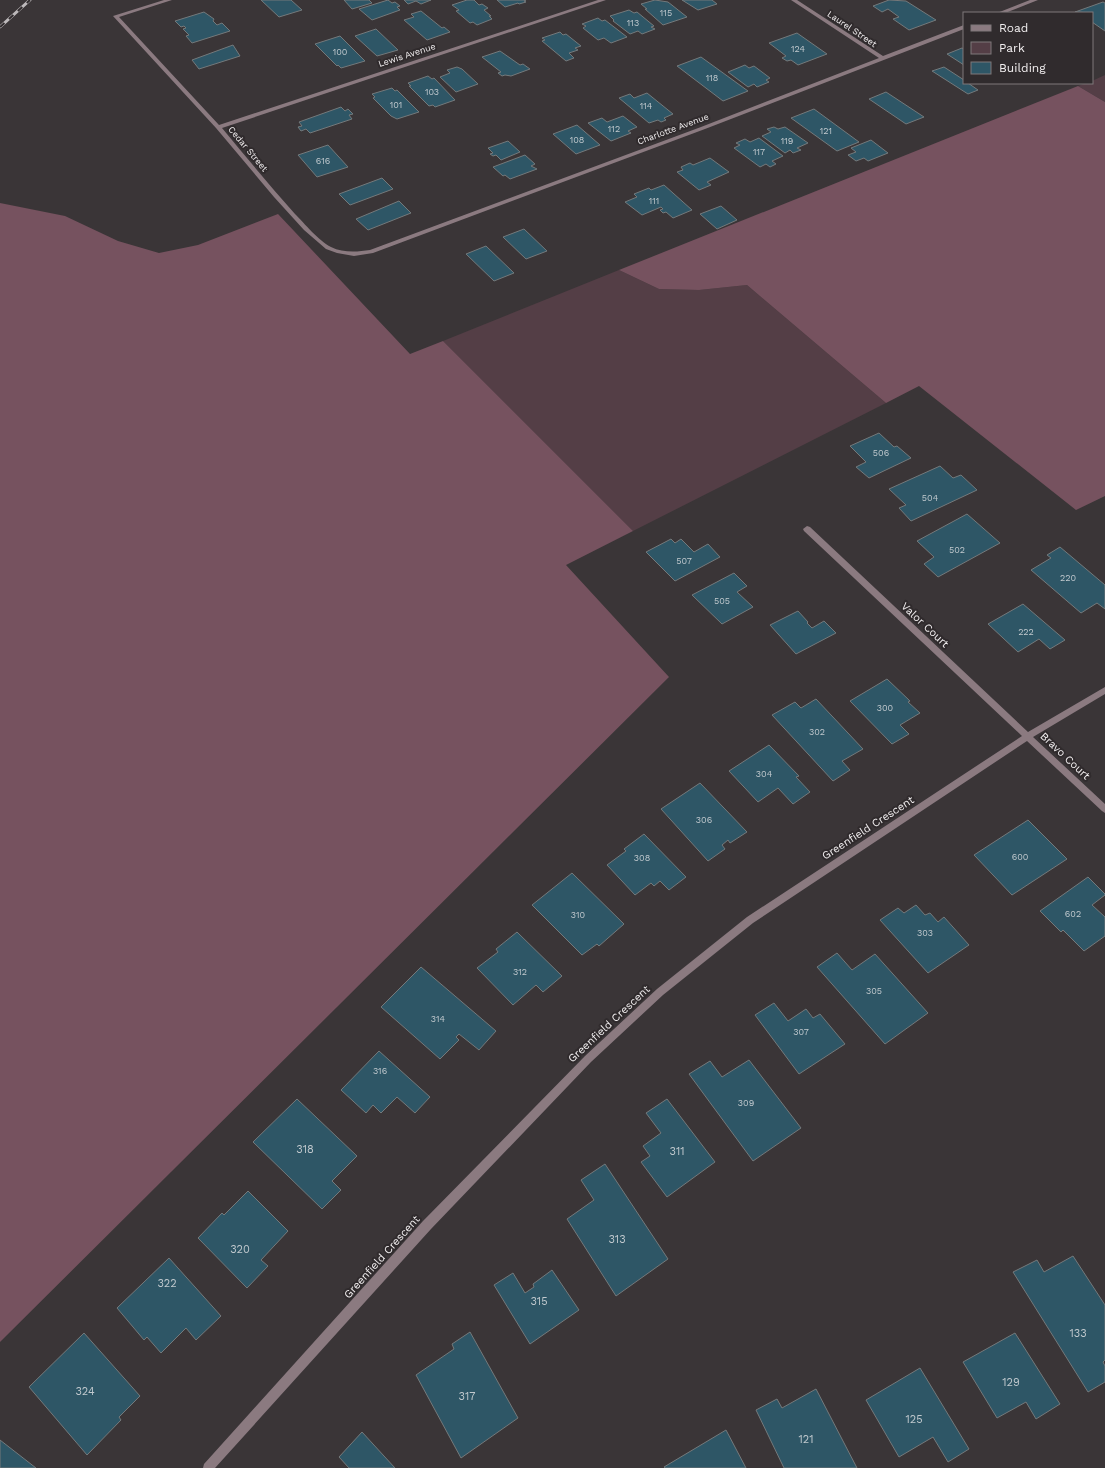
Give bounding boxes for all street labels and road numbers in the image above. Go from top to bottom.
street label: Laurel Street [825,9,879,49]
street label: Lewis Avenue [377,41,437,69]
street label: Charlotte Avenue [636,111,710,147]
street label: Cedar Street [226,124,270,174]
street label: Valor Court [898,600,952,651]
street label: Bravo Court [1037,730,1093,783]
street label: Greenfield Crescent [820,793,917,863]
street label: Greenfield Crescent [565,982,653,1065]
street label: Greenfield Crescent [341,1213,423,1301]

